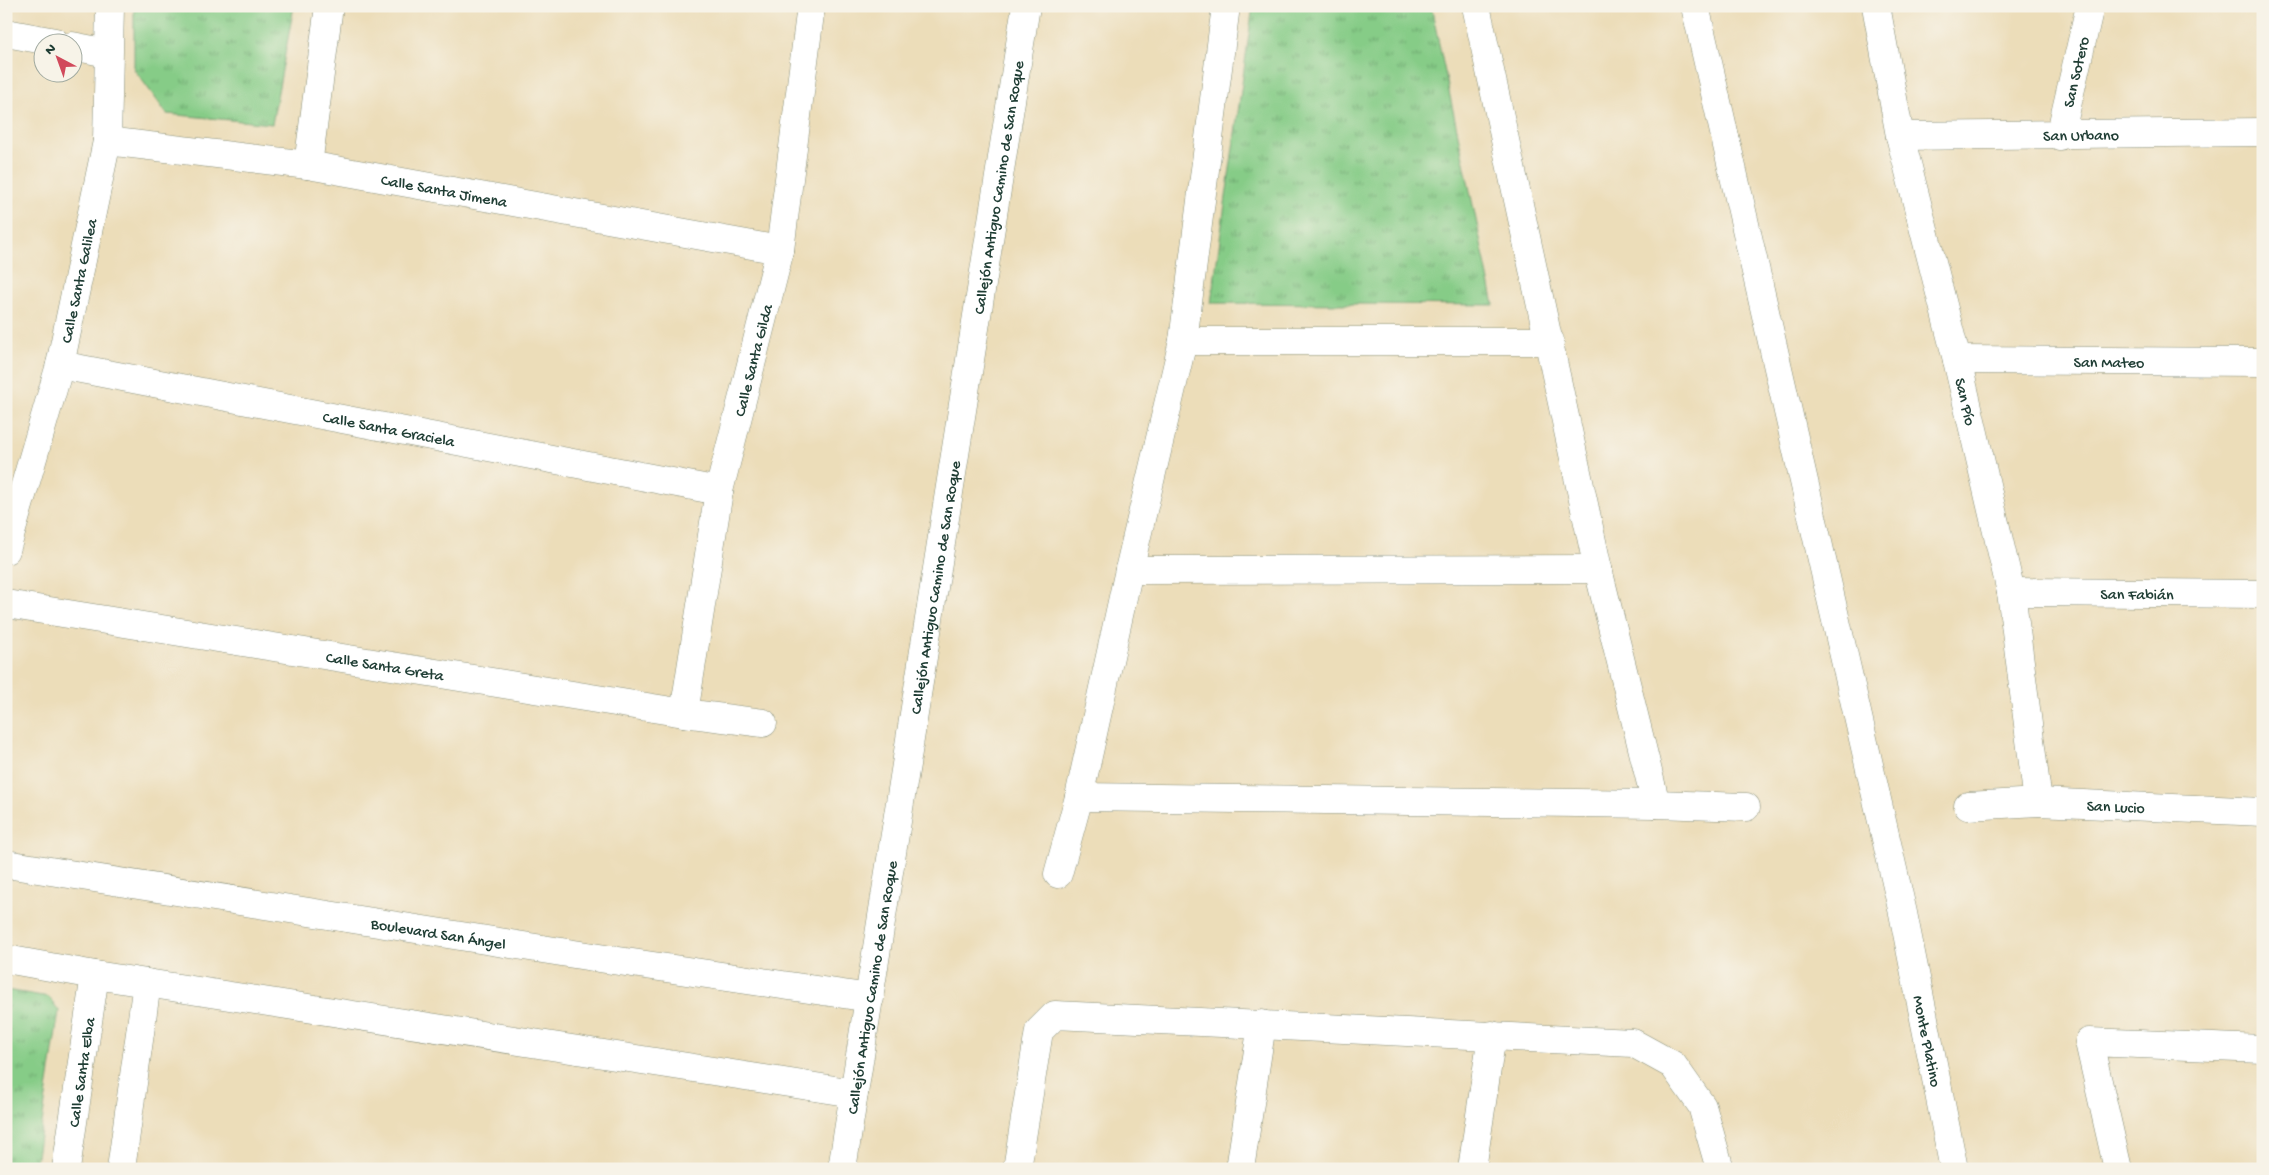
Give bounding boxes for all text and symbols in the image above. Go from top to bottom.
north arrow [32,32,82,82]
street label: San Sotero [2061,35,2096,110]
text: N [42,41,60,59]
street label: Callejón Antiguo Camino de San Roque [971,59,1030,316]
street label: San Urbano [2043,128,2119,147]
street label: Calle Santa Jimena [379,172,509,214]
street label: Calle Santa Galilea [59,216,104,345]
street label: Calle Santa Gilda [732,301,779,419]
street label: San Mateo [2073,355,2144,374]
street label: San Pío [1949,377,1978,428]
street label: Calle Santa Graciela [321,409,457,453]
street label: Callejón Antiguo Camino de San Roque [908,459,967,716]
street label: San Fabián [2100,587,2174,606]
street label: Calle Santa Greta [324,650,446,687]
street label: San Lucio [2086,798,2145,820]
street label: Callejón Antiguo Camino de San Roque [845,859,904,1116]
street label: Boulevard San Ángel [368,916,507,956]
street label: Monte Platino [1907,994,1943,1089]
street label: Calle Santa Elba [66,1015,102,1129]

